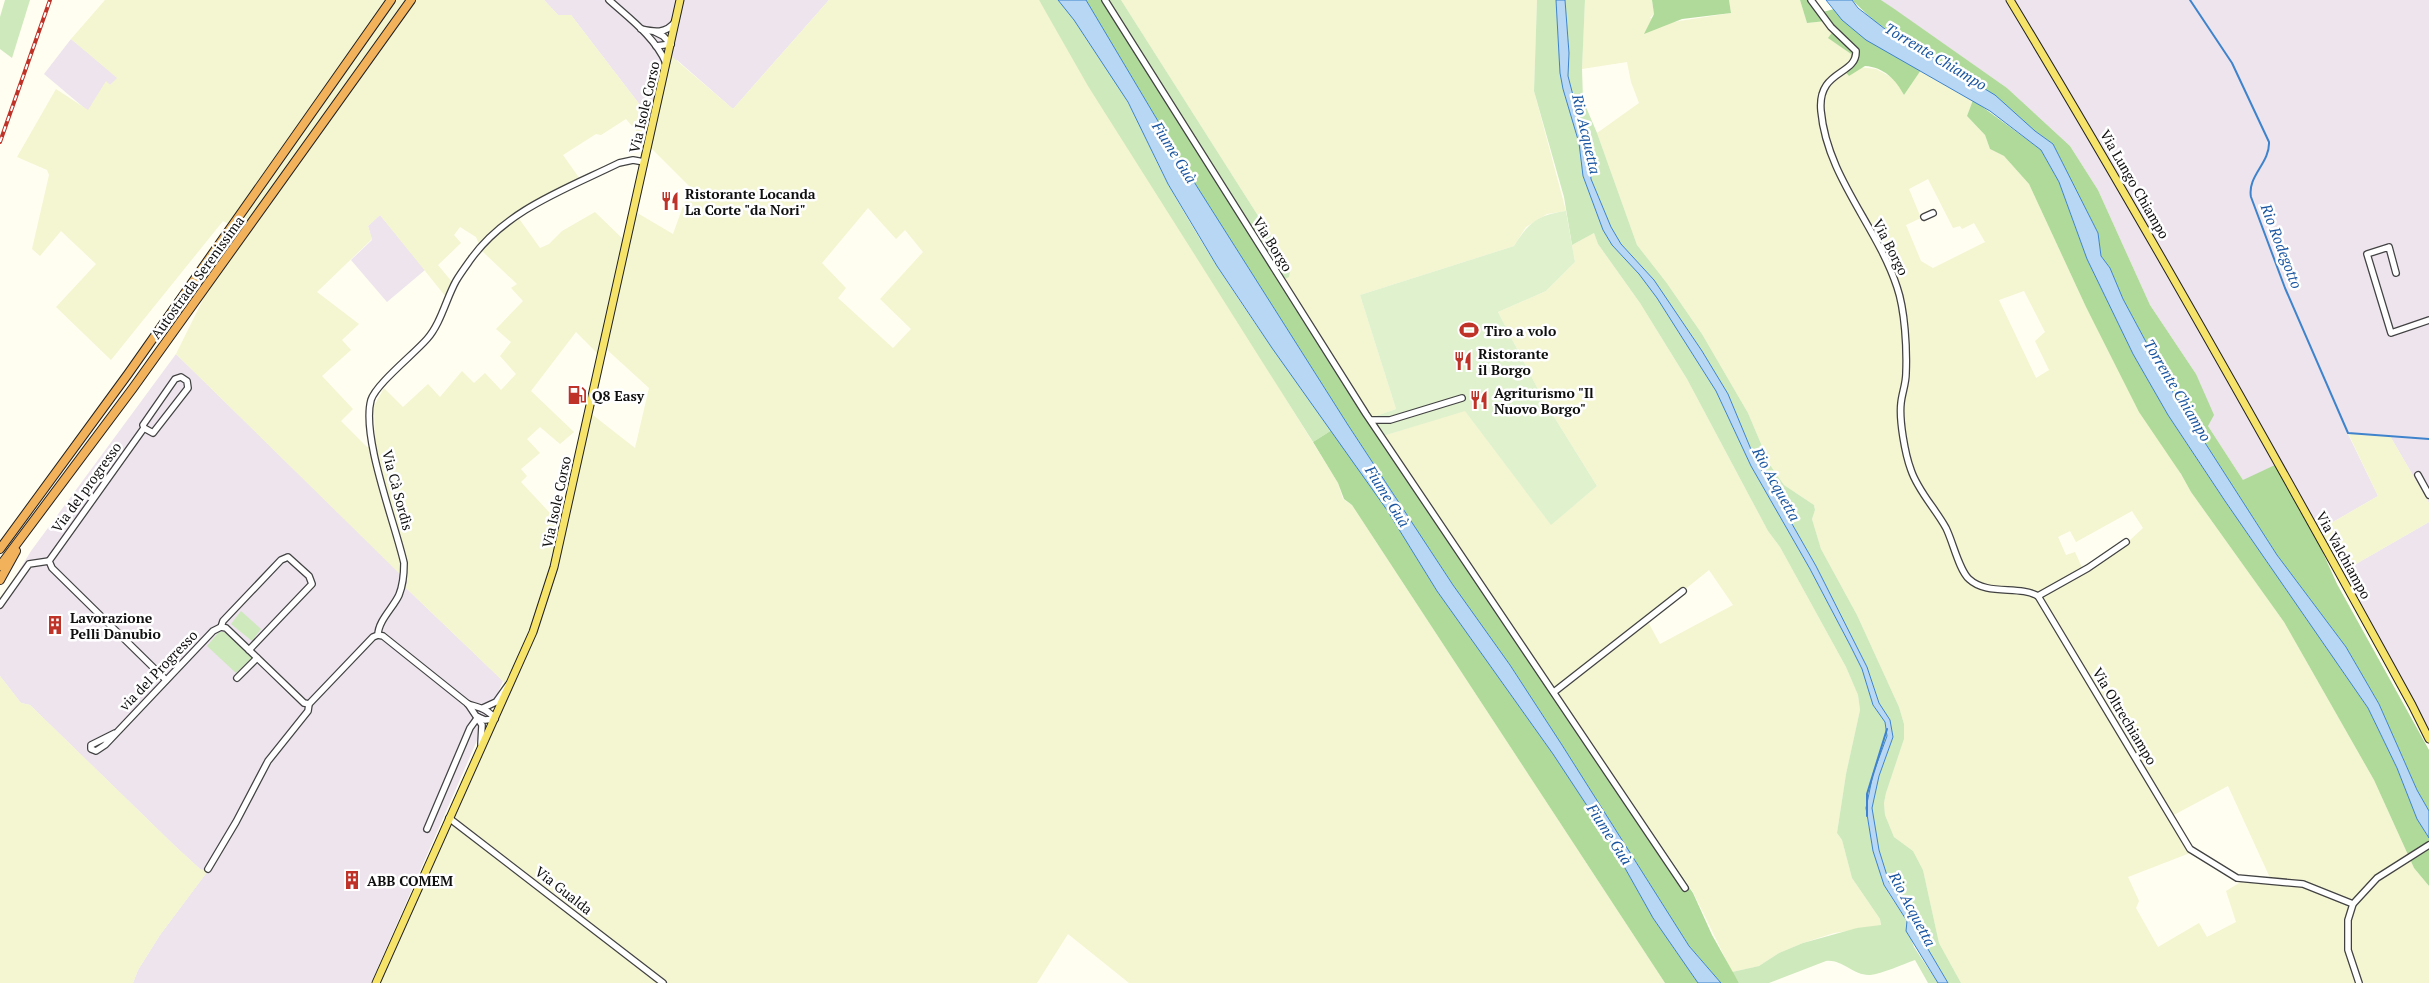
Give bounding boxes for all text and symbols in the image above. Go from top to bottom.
water label: Torrente Chiampo [1881,18,1991,95]
street label: Via Isole Corso [624,59,664,155]
water label: Rio Acquetta [1568,91,1606,176]
water label: Fiume Guà [1148,117,1202,187]
street label: Via Lungo Chiampo [2096,126,2174,242]
place label: Ristorante Locanda La Corte "da Nori" [685,184,816,219]
restaurant icon: Ristorante Locanda La Corte "da Nori" [659,190,681,212]
water label: Rio Rodegotto [2256,200,2307,292]
street label: Autostrada Serenissima [146,212,248,342]
street label: Via Borgo [1249,213,1297,275]
street label: Via Borgo [1869,215,1913,279]
sports icon: Tiro a volo [1458,319,1480,341]
place label: Tiro a volo [1484,321,1556,340]
water label: Torrente Chiampo [2140,335,2217,445]
place label: Ristorante il Borgo [1478,344,1549,379]
restaurant icon: Ristorante il Borgo [1452,350,1474,372]
place label: Agriturismo "Il Nuovo Borgo" [1494,383,1594,418]
fuel station icon: Q8 Easy [566,384,588,406]
place label: Q8 Easy [592,386,645,405]
restaurant icon: Agriturismo "Il Nuovo Borgo" [1468,389,1490,411]
street label: Via del progresso [47,438,125,536]
water label: Rio Acquetta [1748,443,1805,524]
street label: Via Cà Sordìs [378,448,418,532]
street label: Via Isole Corso [537,454,575,550]
water label: Fiume Guà [1361,461,1415,531]
street label: Via Valchiampo [2312,508,2376,602]
place label: Lavorazione Pelli Danubio [70,608,161,643]
building icon: Lavorazione Pelli Danubio [44,614,66,636]
street label: via del Progresso [114,625,202,715]
street label: Via Oltrechiampo [2088,664,2162,768]
water label: Fiume Guà [1582,799,1637,868]
street label: Via Gualda [531,862,597,918]
water label: Rio Acquetta [1885,867,1941,950]
building icon: ABB COMEM [341,869,363,891]
place label: ABB COMEM [367,871,453,890]

